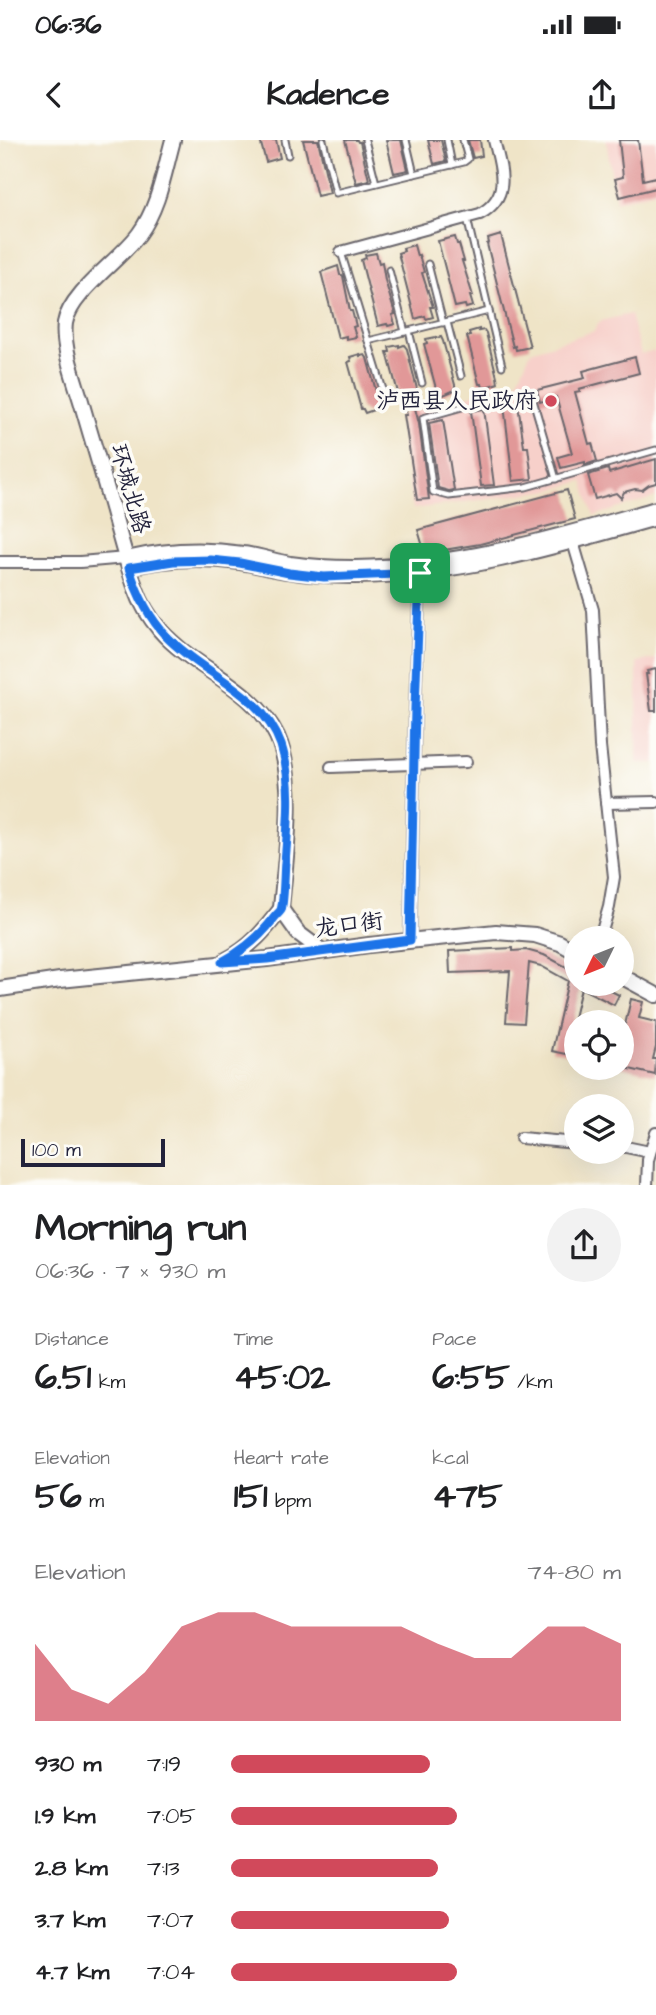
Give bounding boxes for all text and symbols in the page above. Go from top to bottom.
text: 06:36 [35,7,102,43]
text: Kadence [267,72,389,117]
icon: back [35,76,73,114]
icon: share [583,76,621,114]
place label: 泸西县人民政府 [376,385,537,417]
marker: 泸西县人民政府 [543,393,559,409]
street label: 环城北路 [102,440,158,538]
pin [390,543,450,603]
icon: arrive [401,554,439,592]
street label: 龙口街 [313,905,385,945]
north arrow [564,926,634,996]
map controls [564,926,634,1164]
button: locate [564,1010,634,1080]
button: layers [564,1094,634,1164]
scale bar [21,1136,164,1168]
text: 100 m [32,1137,81,1164]
text: Morning run [35,1203,247,1255]
button: share [547,1208,621,1282]
text: 06:36 · 7 × 930 m [35,1255,225,1287]
text: Distance [35,1326,109,1353]
text: Time [234,1326,273,1353]
text: Pace [432,1326,476,1353]
text: 6.51 [35,1353,91,1402]
text: 45:02 [234,1353,330,1402]
text: 6:55 [432,1353,510,1402]
text: km [91,1369,125,1396]
text: /km [510,1369,552,1396]
text: Elevation [35,1445,110,1472]
text: Heart rate [234,1445,329,1472]
text: kcal [432,1445,469,1472]
text: 56 [35,1472,82,1521]
text: 151 [234,1472,267,1521]
text: 475 [432,1472,502,1521]
text: m [82,1488,104,1515]
text: bpm [267,1488,311,1515]
text: Elevation [35,1556,126,1588]
text: 74–80 m [528,1556,621,1588]
text: 930 m [35,1748,101,1780]
text: 7:19 [147,1748,181,1780]
text: 1.9 km [35,1800,96,1832]
text: 7:05 [147,1800,196,1832]
text: 2.8 km [35,1852,108,1884]
text: 7:13 [147,1852,180,1884]
text: 3.7 km [35,1904,105,1936]
text: 7:07 [147,1904,194,1936]
text: 4.7 km [35,1956,109,1988]
text: 7:04 [147,1956,195,1988]

